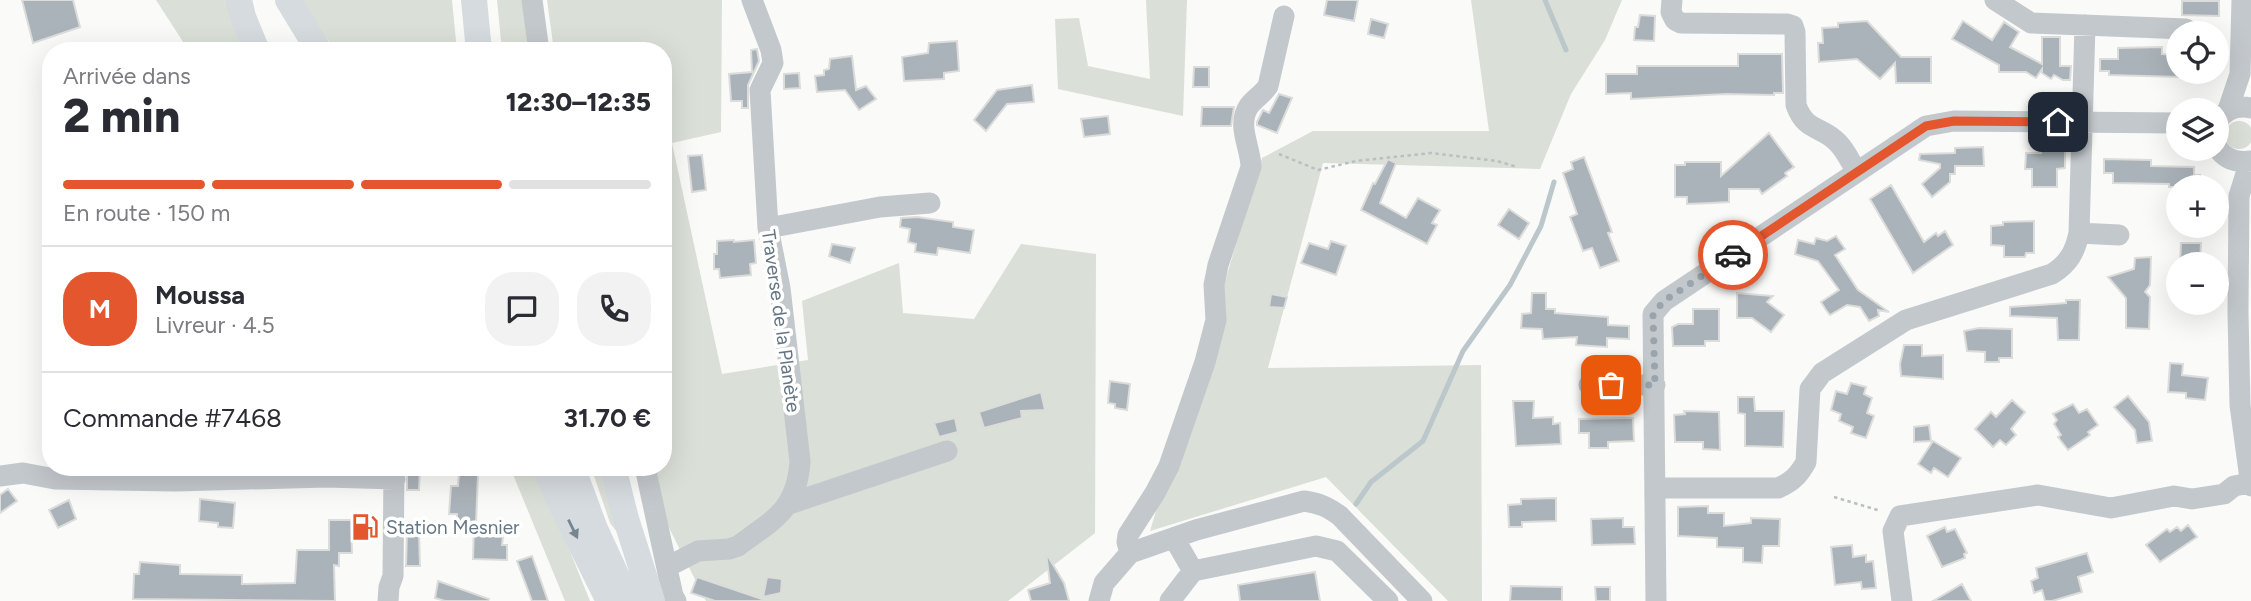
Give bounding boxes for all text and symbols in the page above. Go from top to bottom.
map controls [2166,21,2229,315]
button: locate [2166,21,2229,84]
text: Arrivée dans [63,62,191,90]
text: 12:30–12:35 [506,86,651,118]
text: 2 min [63,88,180,144]
pin [2028,92,2088,152]
button: layers [2166,98,2229,161]
icon: home [2039,103,2077,141]
button: + [2166,175,2229,238]
text: En route · 150 m [63,199,230,227]
courier [1698,220,1768,290]
street label: Traverse de la Planète [757,228,805,414]
icon: car [1714,236,1752,274]
button: − [2166,252,2229,315]
button: chat [485,272,559,346]
button: phone [577,272,651,346]
text: Moussa [155,279,245,311]
text: M [89,293,111,325]
text: Livreur · 4.5 [155,311,275,339]
pin [1581,355,1641,415]
icon: bag [1592,366,1630,404]
text: Commande #7468 [63,402,282,434]
text: 31.70 € [564,402,651,434]
fuel station icon: Station Mesnier [350,512,380,542]
place label: Station Mesnier [386,516,520,539]
one-way arrow [567,520,579,540]

